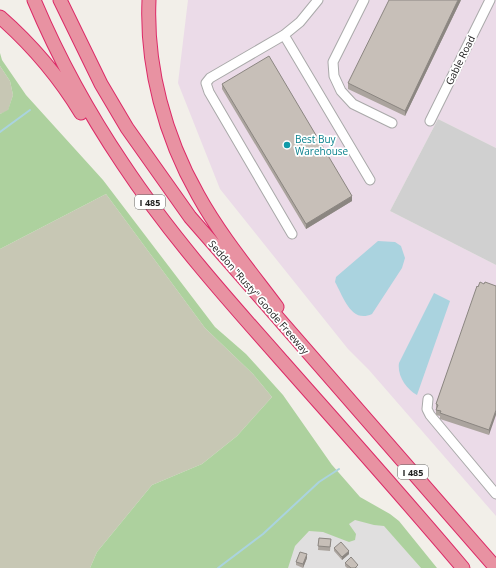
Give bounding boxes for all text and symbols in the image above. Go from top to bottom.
street label: Gable Road [442,33,478,87]
place label: Best Buy Warehouse [295,132,349,158]
marker: Best Buy Warehouse [282,140,292,150]
road number: I 485 [135,195,165,209]
street label: Seddon "Rusty" Goode Freeway [206,237,313,358]
road number: I 485 [398,465,428,479]

